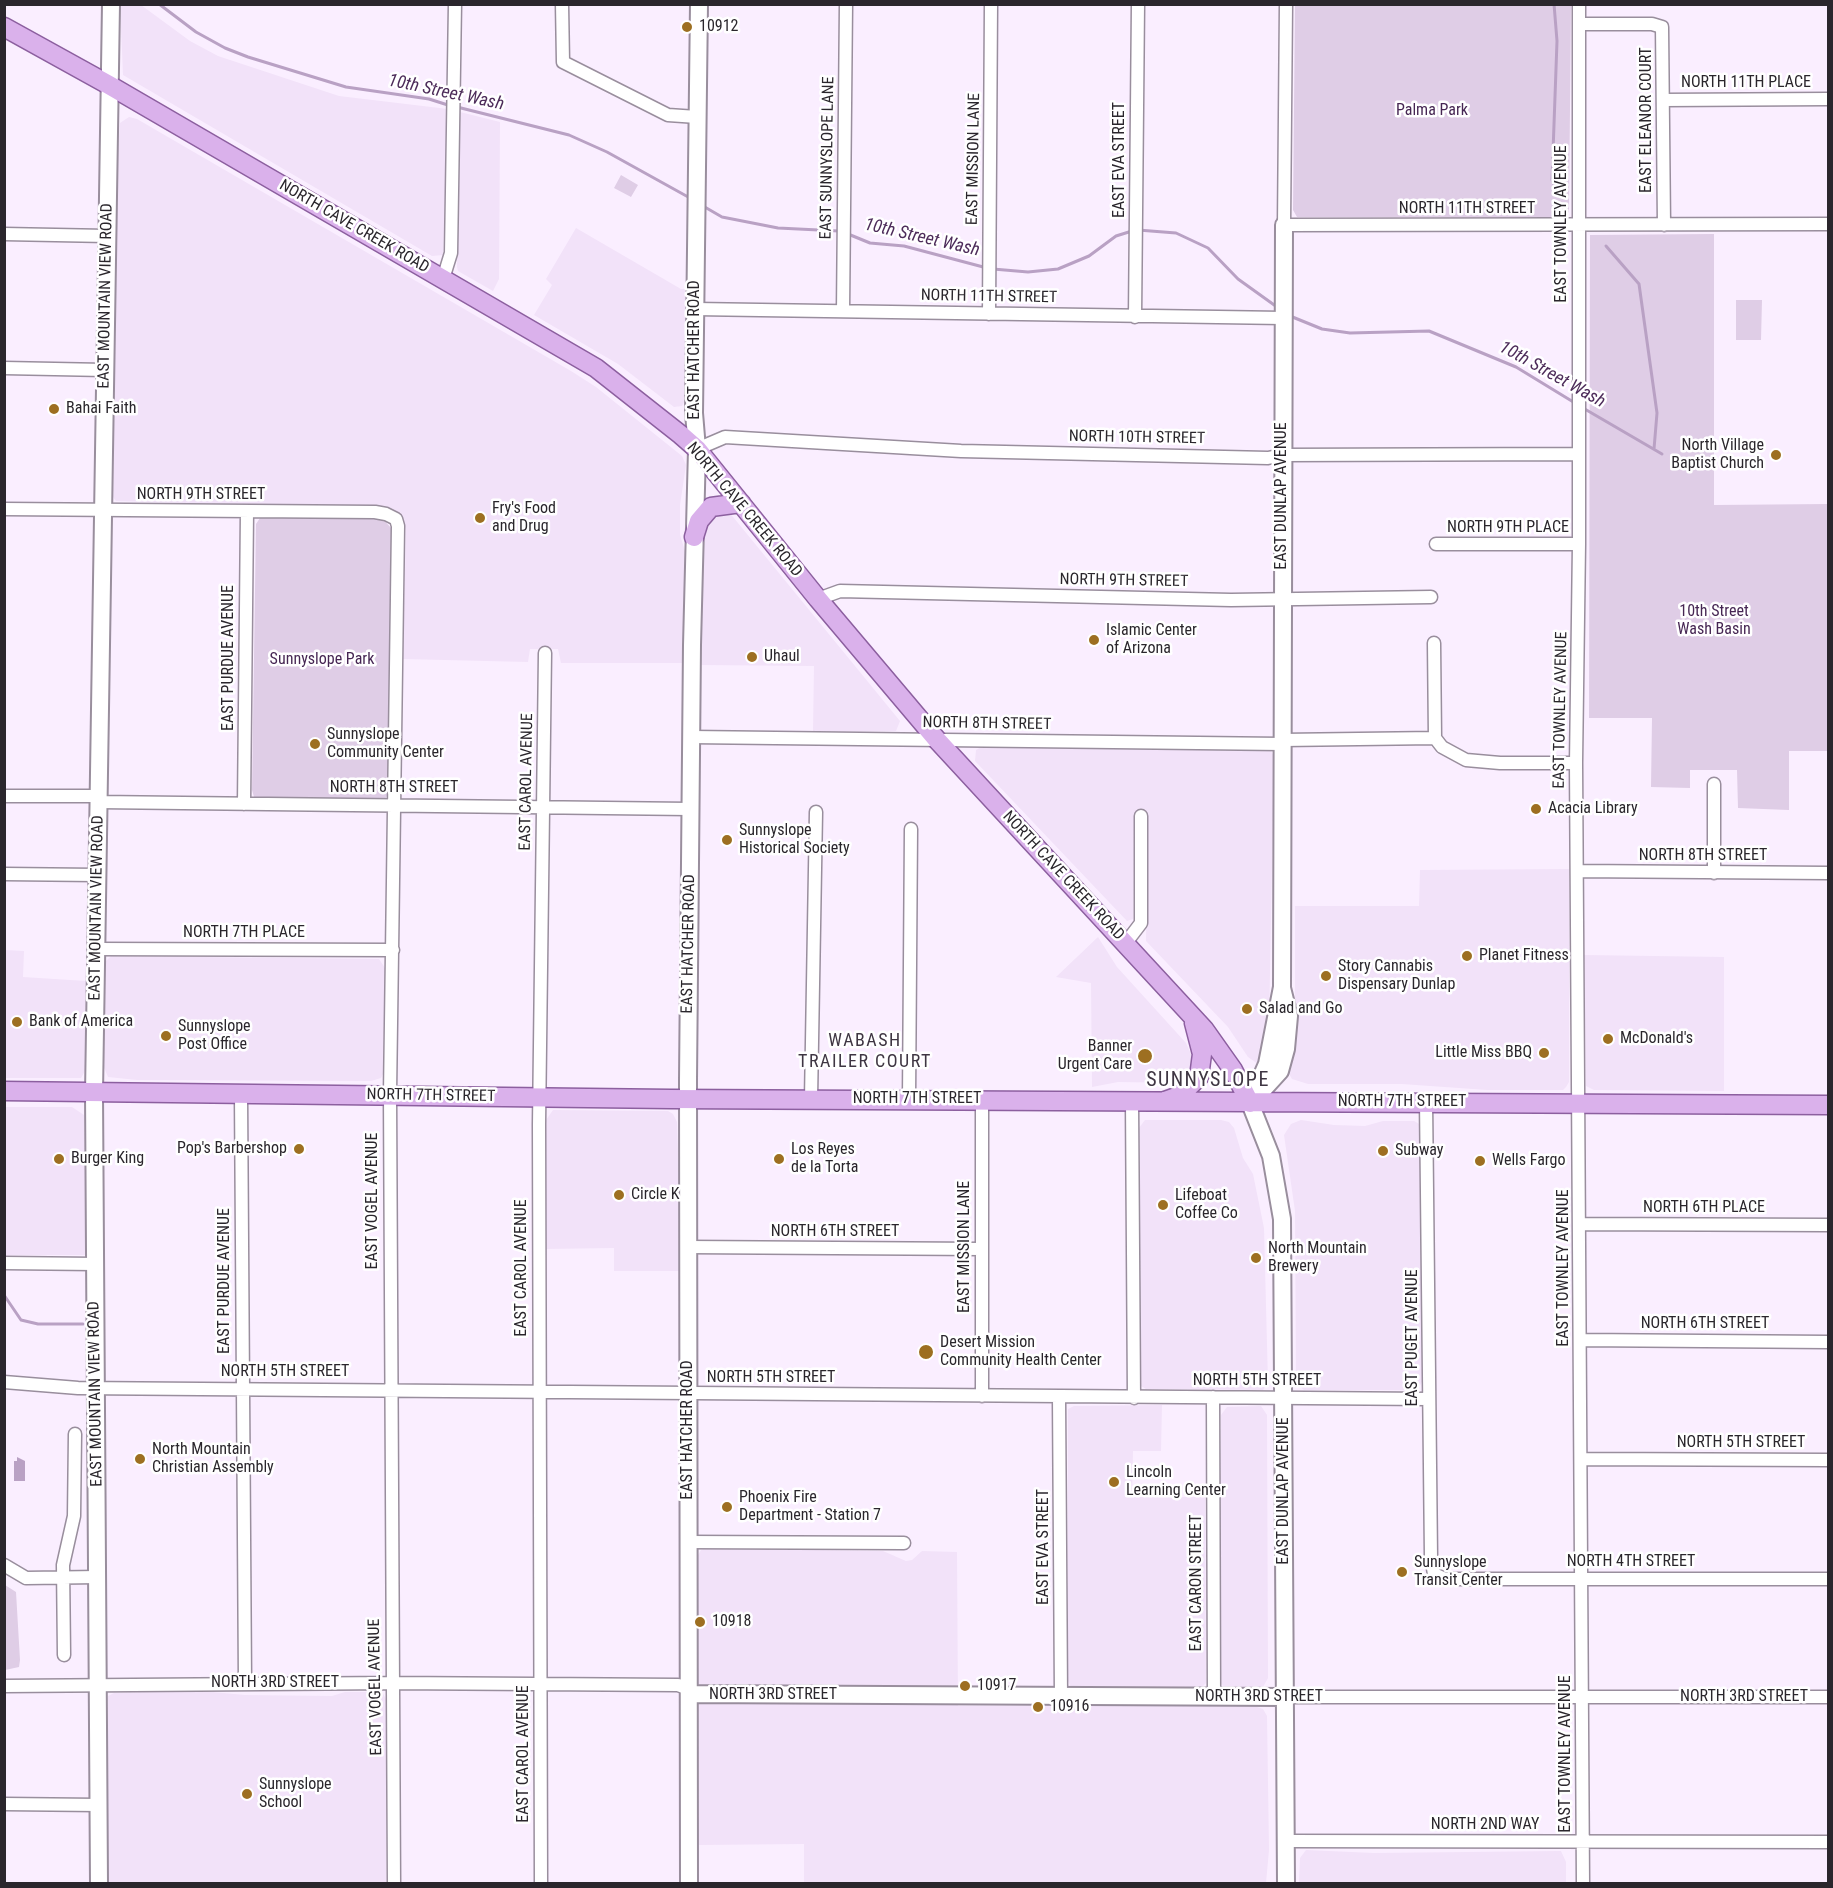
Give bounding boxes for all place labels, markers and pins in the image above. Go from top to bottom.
place label: 10912 [699,17,738,37]
marker: 10912 [680,20,694,34]
place label: Bahai Faith [66,399,136,419]
marker: Bahai Faith [47,402,61,416]
place label: North Village Baptist Church [1671,436,1764,474]
marker: North Village Baptist Church [1769,448,1783,462]
place label: Fry's Food and Drug [492,499,556,537]
marker: Fry's Food and Drug [473,511,487,525]
place label: Islamic Center of Arizona [1106,621,1197,659]
marker: Islamic Center of Arizona [1087,633,1101,647]
place label: Uhaul [764,647,800,667]
marker: Uhaul [745,650,759,664]
place label: Sunnyslope Community Center [327,725,444,763]
marker: Sunnyslope Community Center [308,737,322,751]
place label: Acacia Library [1548,799,1638,819]
marker: Acacia Library [1529,802,1543,816]
place label: Sunnyslope Historical Society [739,821,850,859]
marker: Sunnyslope Historical Society [720,833,734,847]
place label: Planet Fitness [1479,946,1569,966]
marker: Planet Fitness [1460,949,1474,963]
place label: Story Cannabis Dispensary Dunlap [1338,957,1455,995]
marker: Story Cannabis Dispensary Dunlap [1319,969,1333,983]
place label: Salad and Go [1259,999,1342,1019]
marker: Salad and Go [1240,1002,1254,1016]
place label: Bank of America [29,1012,133,1032]
marker: Bank of America [10,1015,24,1029]
place label: Sunnyslope Post Office [178,1017,251,1055]
marker: Sunnyslope Post Office [159,1029,173,1043]
place label: McDonald's [1620,1029,1693,1049]
marker: McDonald's [1601,1032,1615,1046]
place label: Banner Urgent Care [1058,1037,1132,1075]
place label: Little Miss BBQ [1435,1043,1532,1063]
marker: Little Miss BBQ [1537,1046,1551,1060]
marker: Banner Urgent Care [1136,1047,1154,1065]
place label: Pop's Barbershop [177,1139,287,1159]
place label: Los Reyes de la Torta [791,1140,858,1178]
place label: Subway [1395,1141,1444,1161]
marker: Pop's Barbershop [292,1142,306,1156]
marker: Subway [1376,1144,1390,1158]
place label: Burger King [71,1149,144,1169]
place label: Wells Fargo [1492,1151,1565,1171]
marker: Burger King [52,1152,66,1166]
marker: Los Reyes de la Torta [772,1152,786,1166]
marker: Wells Fargo [1473,1154,1487,1168]
place label: Circle K [631,1185,679,1205]
place label: Lifeboat Coffee Co [1175,1186,1238,1224]
marker: Circle K [612,1188,626,1202]
marker: Lifeboat Coffee Co [1156,1198,1170,1212]
place label: North Mountain Brewery [1268,1239,1367,1277]
marker: North Mountain Brewery [1249,1251,1263,1265]
place label: Desert Mission Community Health Center [940,1333,1102,1371]
marker: Desert Mission Community Health Center [917,1343,935,1361]
place label: North Mountain Christian Assembly [152,1440,274,1478]
marker: North Mountain Christian Assembly [133,1452,147,1466]
place label: Lincoln Learning Center [1126,1463,1226,1501]
marker: Lincoln Learning Center [1107,1475,1121,1489]
place label: Phoenix Fire Department - Station 7 [739,1488,881,1526]
marker: Phoenix Fire Department - Station 7 [720,1500,734,1514]
place label: Sunnyslope Transit Center [1414,1553,1503,1591]
marker: Sunnyslope Transit Center [1395,1565,1409,1579]
place label: 10918 [712,1612,751,1632]
marker: 10918 [693,1615,707,1629]
place label: 10917 [977,1676,1016,1696]
marker: 10917 [958,1679,972,1693]
place label: 10916 [1050,1697,1089,1717]
marker: 10916 [1031,1700,1045,1714]
place label: Sunnyslope School [259,1775,332,1813]
marker: Sunnyslope School [240,1787,254,1801]

